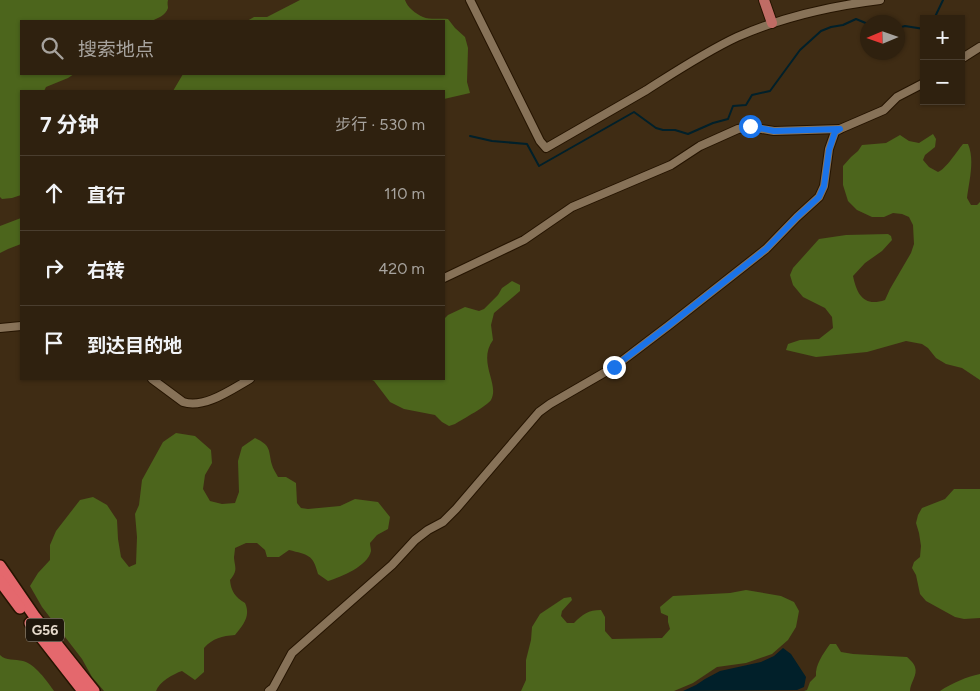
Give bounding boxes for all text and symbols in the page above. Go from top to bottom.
north arrow [860,15,905,60]
map controls [920,15,965,105]
button: + [920,15,965,60]
search box [20,20,445,75]
icon: search [38,34,66,62]
text: 搜索地点 [78,38,154,61]
button: − [920,60,965,105]
text: 7 分钟 [40,112,99,137]
text: 步行 · 530 m [335,115,425,134]
route start [739,115,762,138]
icon: ahead [40,179,68,207]
text: 直行 [87,184,125,207]
text: 110 m [384,184,425,203]
icon: right [40,254,68,282]
text: 右转 [87,259,125,282]
text: 420 m [378,259,425,278]
icon: arrive [40,329,68,357]
text: 到达目的地 [87,334,182,357]
route end [603,356,626,379]
road number: G56 [26,618,64,642]

